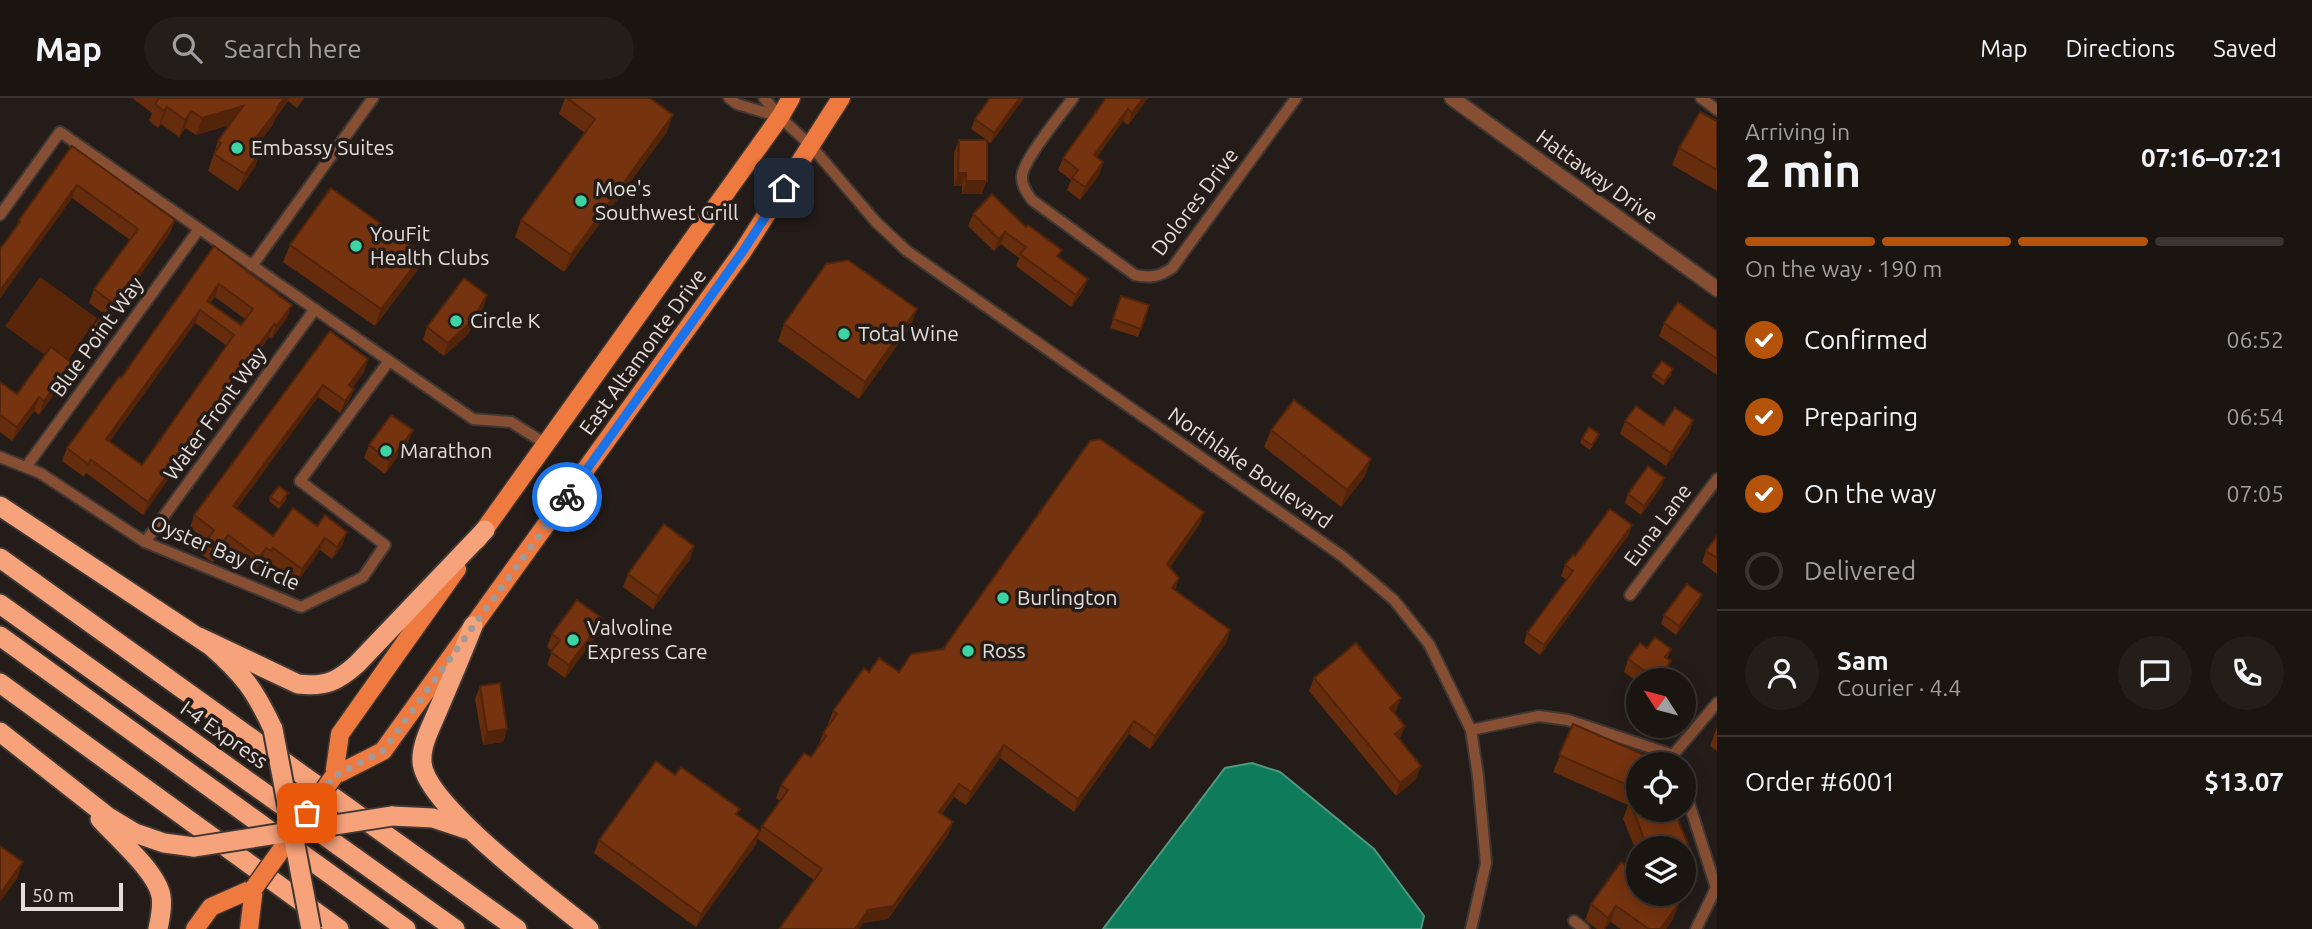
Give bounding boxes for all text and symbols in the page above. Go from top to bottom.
search box [144,17,634,80]
icon: search [168,29,206,67]
text: Map [35,30,102,67]
text: Search here [224,34,362,63]
text: Map [1980,35,2027,62]
text: Directions [2065,35,2175,62]
text: Saved [2213,35,2277,62]
text: Arriving in [1745,119,1850,144]
street label: Hattaway Drive [1532,124,1663,228]
place label: Embassy Suites [251,135,394,159]
marker: Embassy Suites [229,140,245,156]
street label: Dolores Drive [1146,143,1242,260]
text: 07:16–07:21 [2141,143,2284,172]
text: 2 min [1745,144,1861,196]
pin [754,158,814,218]
icon: home [765,169,803,207]
place label: Moe's Southwest Grill [595,176,739,224]
marker: Moe's Southwest Grill [573,193,589,209]
place label: YouFit Health Clubs [370,221,489,269]
marker: YouFit Health Clubs [348,238,364,254]
text: On the way · 190 m [1745,256,1942,281]
street label: East Altamonte Drive [574,264,711,439]
street label: Blue Point Way [45,272,148,401]
place label: Circle K [470,308,541,332]
marker: Circle K [448,313,464,329]
place label: Total Wine [858,321,959,345]
icon: check [1745,321,1783,359]
text: Confirmed [1804,325,1928,354]
marker: Total Wine [836,326,852,342]
text: 06:52 [2226,327,2284,352]
street label: Water Front Way [158,342,270,484]
icon: check [1745,398,1783,436]
street label: Northlake Boulevard [1164,402,1337,533]
text: Preparing [1804,402,1918,431]
text: 06:54 [2226,404,2284,429]
place label: Marathon [400,438,492,462]
marker: Marathon [378,443,394,459]
courier [532,462,602,532]
icon: check [1745,475,1783,513]
icon: bike [548,478,586,516]
street label: Euna Lane [1619,479,1696,570]
text: On the way [1804,479,1936,508]
text: 07:05 [2226,481,2284,506]
street label: Oyster Bay Circle [147,510,304,594]
text: Delivered [1804,556,1916,585]
place label: Burlington [1017,585,1117,609]
marker: Burlington [995,590,1011,606]
place label: Valvoline Express Care [587,615,708,663]
marker: Valvoline Express Care [565,632,581,648]
button: person [1745,636,1819,710]
button: chat [2118,636,2192,710]
button: phone [2210,636,2284,710]
place label: Ross [982,638,1026,662]
marker: Ross [960,643,976,659]
text: Sam [1837,646,1889,675]
north arrow [1626,668,1696,738]
map controls [1626,668,1696,906]
text: Courier · 4.4 [1837,675,1961,700]
street label: I-4 Express [176,695,273,773]
button: locate [1626,752,1696,822]
text: Order #6001 [1745,767,1896,796]
text: $13.07 [2204,767,2284,796]
pin [277,783,337,843]
icon: bag [288,794,326,832]
button: layers [1626,836,1696,906]
scale bar [21,880,122,912]
text: 50 m [32,884,74,906]

